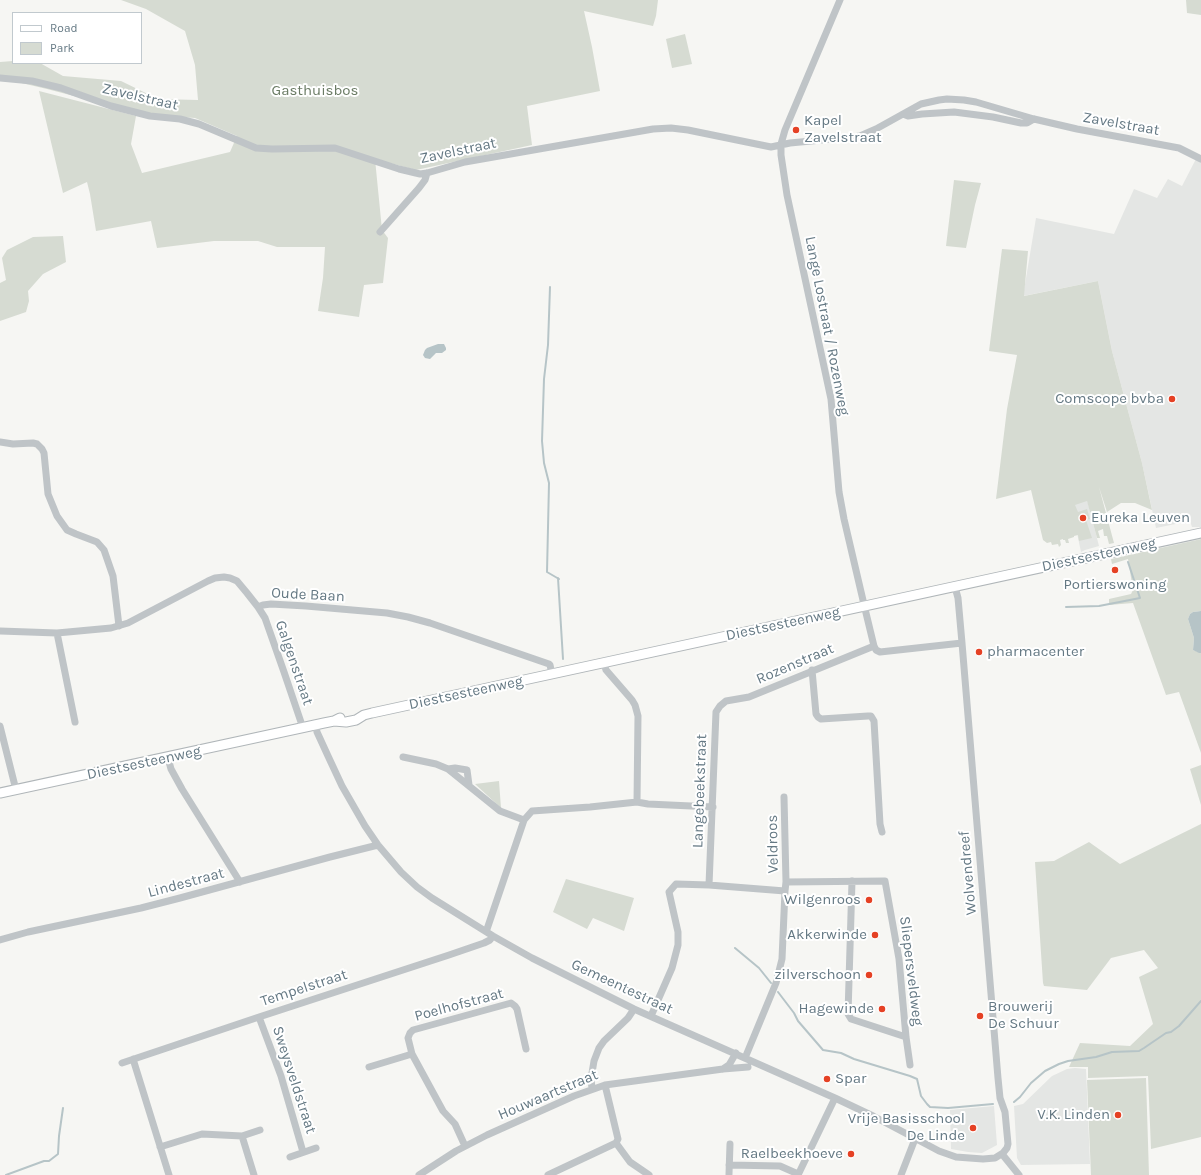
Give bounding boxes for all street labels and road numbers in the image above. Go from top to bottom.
street label: Zavelstraat [100,79,180,115]
street label: Zavelstraat [1081,108,1161,140]
street label: Zavelstraat [418,134,498,168]
street label: Lange Lostraat / Rozenweg [801,235,853,417]
street label: Diestsesteenweg [1040,534,1158,576]
street label: Oude Baan [271,584,345,606]
street label: Diestsesteenweg [724,603,842,645]
street label: Galgenstraat [271,618,317,708]
street label: Rozenstraat [754,640,836,688]
street label: Diestsesteenweg [407,672,525,714]
street label: Langebeekstraat [689,734,711,848]
street label: Diestsesteenweg [85,742,203,784]
street label: Veldroos [763,815,783,873]
street label: Wolvendreef [955,830,981,916]
street label: Lindestraat [146,864,226,902]
street label: Sliepersveldweg [895,915,927,1027]
street label: Gemeentestraat [568,956,676,1018]
street label: Tempelstraat [258,966,350,1010]
street label: Poelhofstraat [412,984,506,1026]
street label: Sweysveldstraat [268,1024,320,1136]
street label: Houwaartstraat [495,1066,601,1124]

